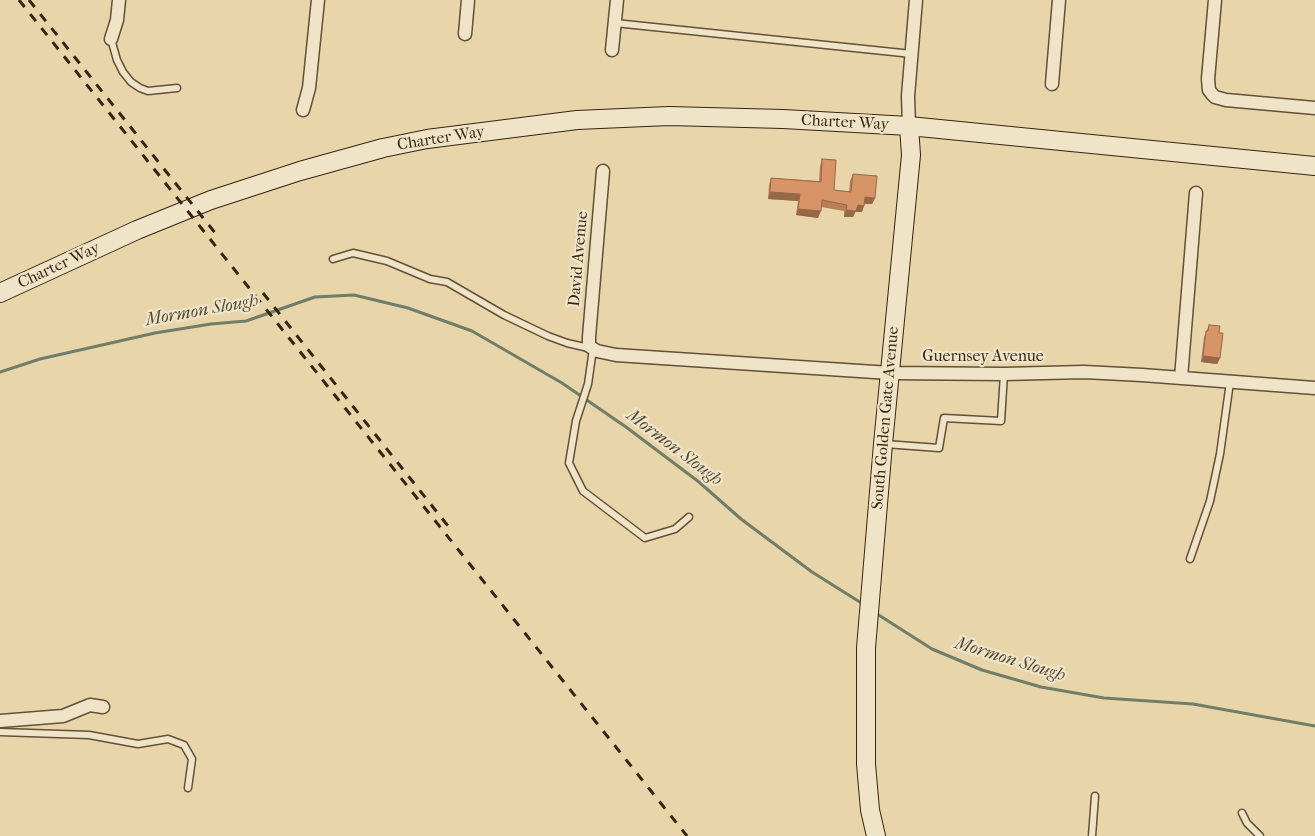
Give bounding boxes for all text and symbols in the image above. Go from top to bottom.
street label: Charter Way [800,111,890,135]
street label: Charter Way [396,123,486,155]
street label: David Avenue [565,210,593,308]
street label: Charter Way [15,239,103,293]
water label: Mormon Slough [144,290,260,332]
street label: South Golden Gate Avenue [868,326,904,510]
street label: Guernsey Avenue [922,347,1044,367]
water label: Mormon Slough [622,405,726,491]
water label: Mormon Slough [952,633,1068,687]

